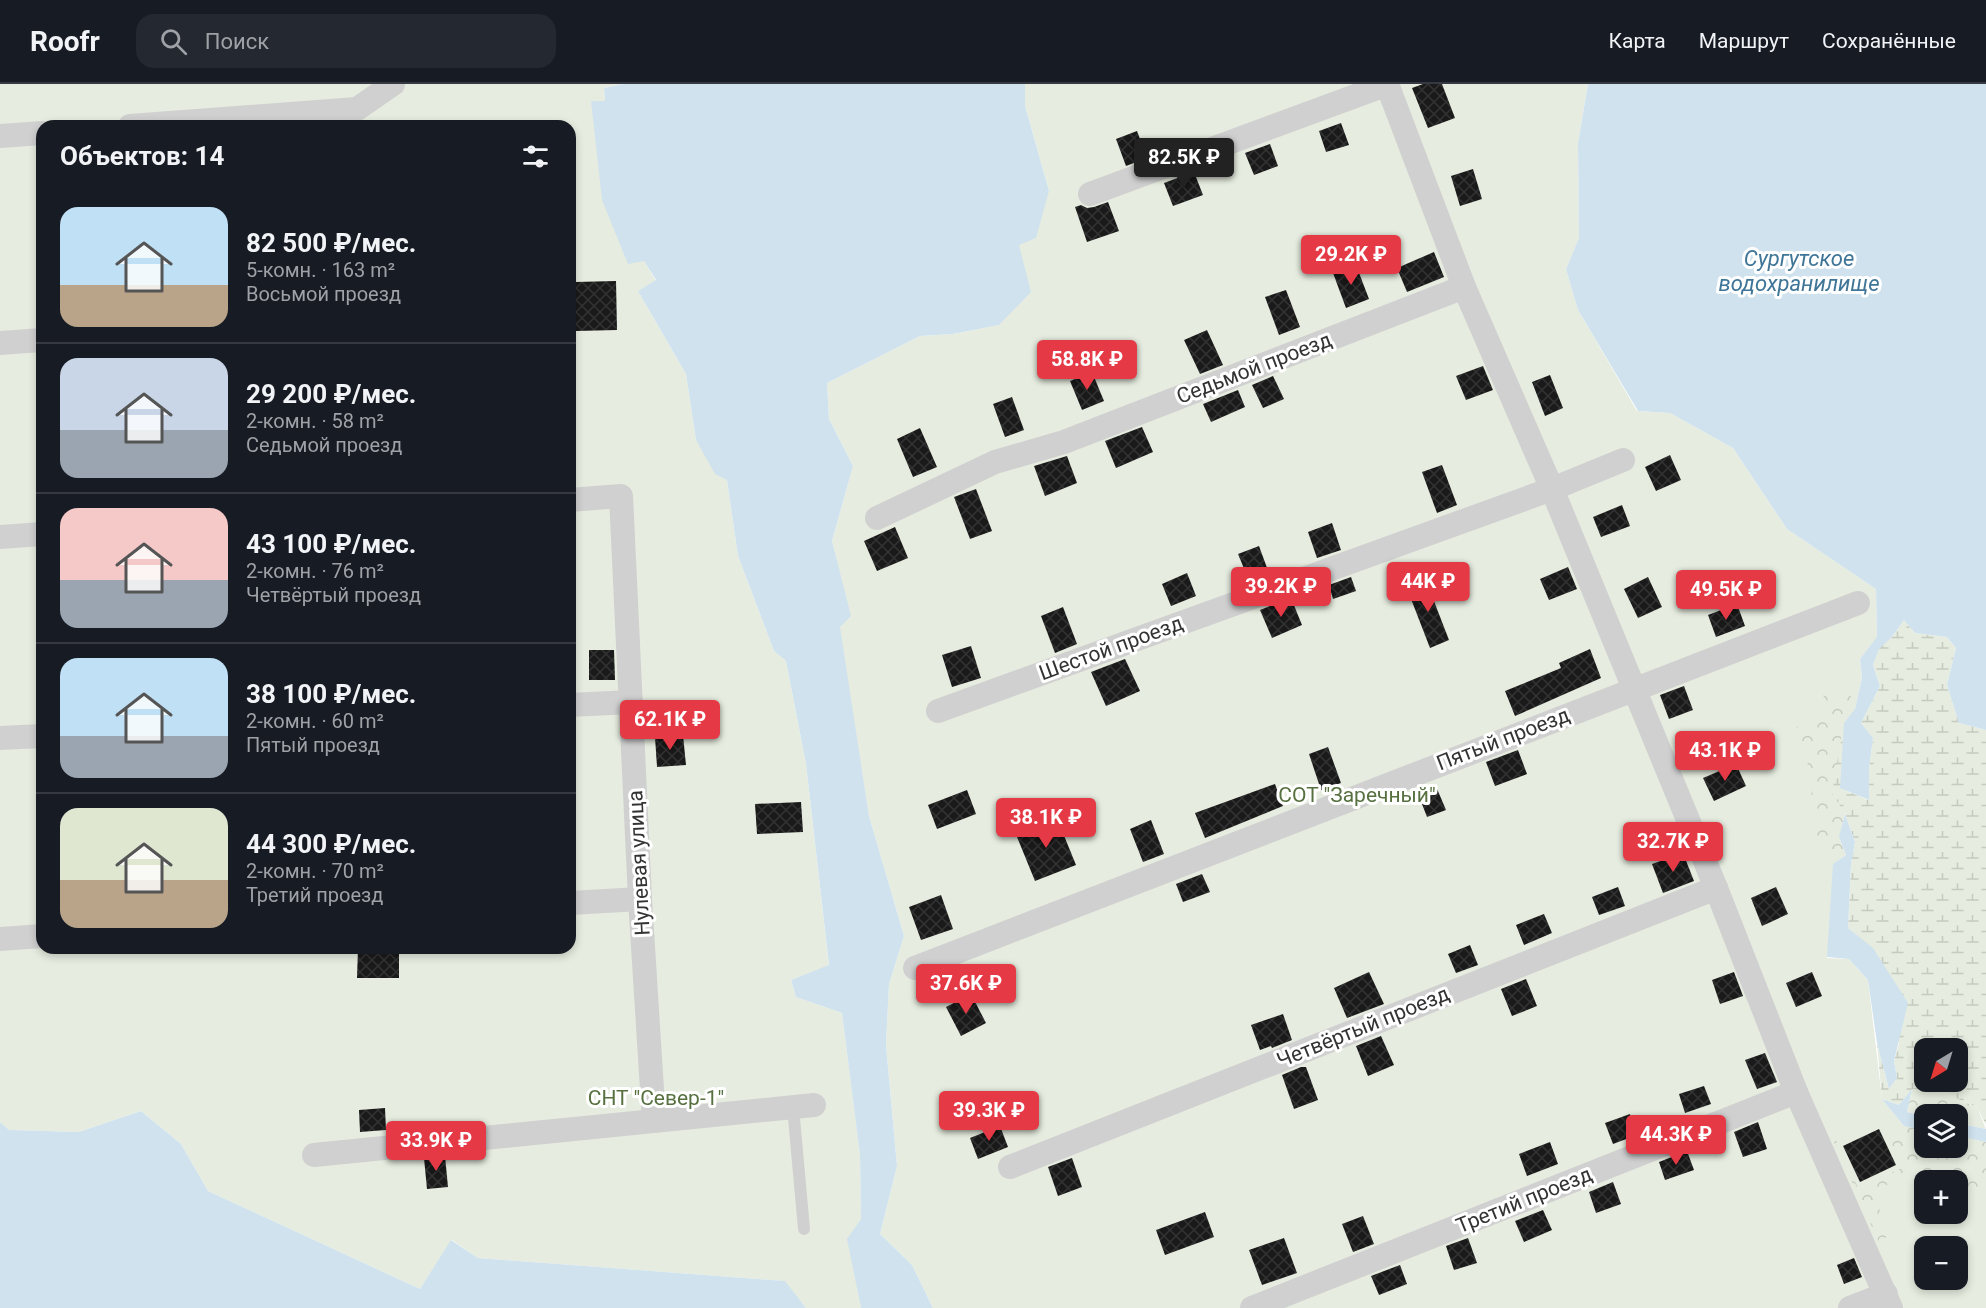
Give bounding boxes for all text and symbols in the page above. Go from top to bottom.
search box [136,14,556,68]
text: Roofr [30,25,100,58]
icon: search [157,25,190,58]
text: Поиск [205,29,269,54]
text: Карта [1609,29,1666,53]
text: Маршрут [1699,29,1789,53]
text: Сохранённые [1822,29,1956,53]
pin: 82.5K ₽ [1129,138,1239,189]
icon: filters [519,140,552,173]
text: Объектов: 14 [60,141,224,171]
text: 82.5K ₽ [1148,145,1220,169]
text: 82 500 ₽/мес. [246,228,416,258]
icon: home [108,231,180,303]
pin: 29.2K ₽ [1296,235,1406,286]
text: 29.2K ₽ [1315,242,1387,266]
water label: Сургутское водохранилище [1718,246,1880,296]
text: 5-комн. · 163 m² [246,258,395,282]
text: Восьмой проезд [246,282,401,306]
street label: Седьмой проезд [1173,327,1335,409]
pin: 58.8K ₽ [1032,340,1142,391]
text: 58.8K ₽ [1051,347,1123,371]
text: 29 200 ₽/мес. [246,379,416,409]
icon: home [108,382,180,454]
text: 2-комн. · 58 m² [246,409,384,433]
text: Седьмой проезд [246,433,402,457]
text: 43 100 ₽/мес. [246,529,416,559]
icon: home [108,532,180,604]
text: 2-комн. · 76 m² [246,559,384,583]
pin: 44K ₽ [1386,562,1470,613]
pin: 39.2K ₽ [1226,567,1336,618]
text: 44K ₽ [1401,569,1455,593]
pin: 49.5K ₽ [1671,570,1781,621]
text: 39.2K ₽ [1245,574,1317,598]
text: 49.5K ₽ [1690,577,1762,601]
text: Четвёртый проезд [246,583,421,607]
street label: Шестой проезд [1036,611,1186,685]
text: 38 100 ₽/мес. [246,679,416,709]
icon: home [108,682,180,754]
pin: 62.1K ₽ [615,700,725,751]
street label: Пятый проезд [1433,702,1573,775]
text: 62.1K ₽ [634,707,706,731]
text: 2-комн. · 60 m² [246,709,384,733]
pin: 43.1K ₽ [1670,731,1780,782]
text: Пятый проезд [246,733,380,757]
text: 43.1K ₽ [1689,738,1761,762]
park label: СОТ "Заречный" [1278,783,1436,807]
street label: Нулевая улица [623,790,655,936]
pin: 38.1K ₽ [991,798,1101,849]
text: 38.1K ₽ [1010,805,1082,829]
pin: 32.7K ₽ [1618,822,1728,873]
text: 44 300 ₽/мес. [246,829,416,859]
text: 32.7K ₽ [1637,829,1709,853]
icon: home [108,832,180,904]
text: 2-комн. · 70 m² [246,859,384,883]
text: Третий проезд [246,883,383,907]
pin: 37.6K ₽ [911,964,1021,1015]
text: 37.6K ₽ [930,971,1002,995]
street label: Четвёртый проезд [1273,981,1453,1073]
north arrow [1914,1038,1968,1092]
map controls [1914,1038,1968,1290]
park label: СНТ "Север-1" [588,1086,724,1110]
pin: 39.3K ₽ [934,1091,1044,1142]
text: 39.3K ₽ [953,1098,1025,1122]
button: layers [1914,1104,1968,1158]
pin: 44.3K ₽ [1621,1115,1731,1166]
pin: 33.9K ₽ [381,1121,491,1172]
text: 44.3K ₽ [1640,1122,1712,1146]
text: 33.9K ₽ [400,1128,472,1152]
street label: Третий проезд [1453,1162,1596,1238]
button: + [1914,1170,1968,1224]
button: − [1914,1236,1968,1290]

